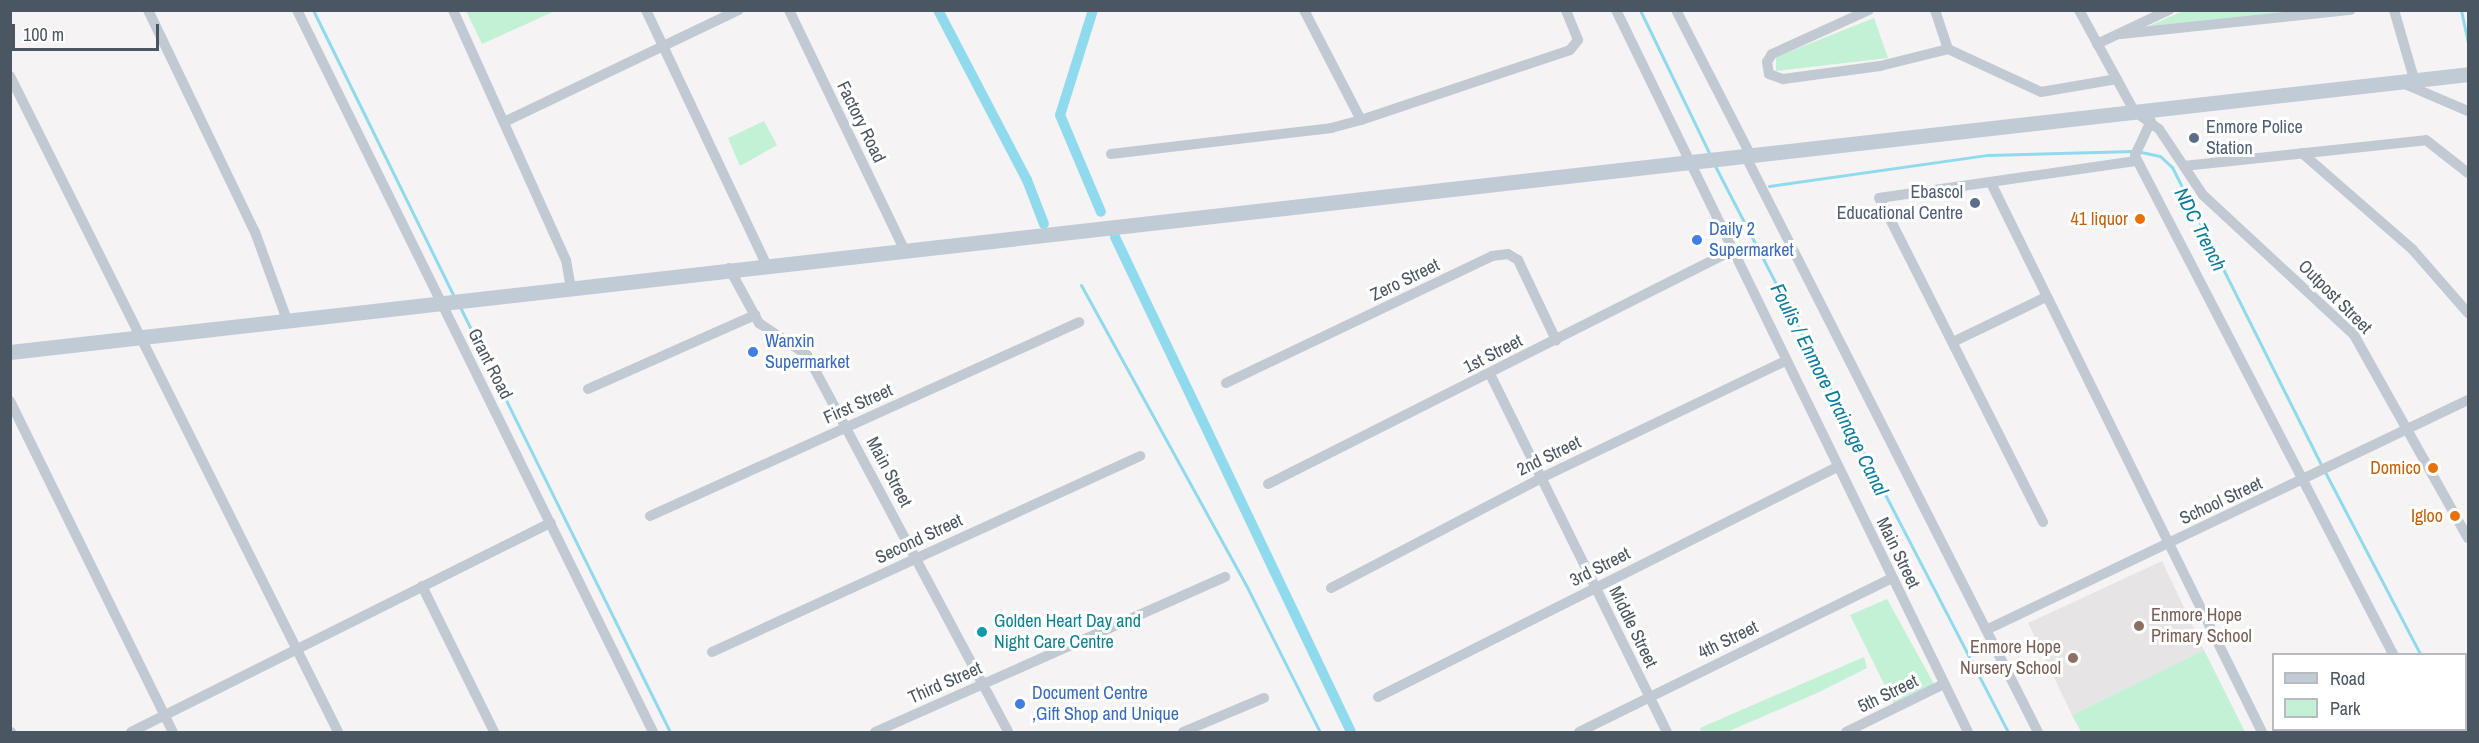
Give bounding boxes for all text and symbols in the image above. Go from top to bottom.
scale bar [15,12,162,50]
text: 100 m [23,22,64,47]
street label: Factory Road [832,78,890,166]
place label: Enmore Police Station [2206,117,2303,160]
marker: Enmore Police Station [2187,131,2201,145]
place label: Ebascol Educational Centre [1837,182,1963,224]
water label: NDC Trench [2170,183,2232,275]
marker: Ebascol Educational Centre [1968,196,1982,210]
place label: 41 liquor [2071,208,2128,230]
marker: 41 liquor [2133,212,2147,226]
place label: Daily 2 Supermarket [1709,219,1793,262]
marker: Daily 2 Supermarket [1690,233,1704,247]
street label: Zero Street [1367,254,1443,306]
street label: Outpost Street [2294,256,2376,338]
water label: Foulis / Enmore Drainage Canal [1766,279,1894,499]
street label: Grant Road [463,325,517,403]
street label: 1st Street [1460,330,1526,378]
place label: Wanxin Supermarket [765,331,849,374]
marker: Wanxin Supermarket [746,345,760,359]
street label: First Street [820,379,896,429]
street label: 2nd Street [1514,431,1584,481]
street label: Main Street [862,433,916,511]
place label: Domico [2370,457,2421,479]
marker: Domico [2426,461,2440,475]
street label: School Street [2176,472,2266,530]
place label: Igloo [2411,505,2443,527]
street label: Second Street [872,509,966,569]
marker: Igloo [2448,509,2462,523]
street label: Main Street [1872,514,1924,592]
street label: 3rd Street [1566,543,1634,591]
street label: Middle Street [1604,583,1662,671]
place label: Enmore Hope Primary School [2151,605,2252,648]
place label: Golden Heart Day and Night Care Centre [994,611,1141,654]
street label: 4th Street [1695,616,1761,664]
marker: Enmore Hope Primary School [2132,619,2146,633]
marker: Golden Heart Day and Night Care Centre [975,625,989,639]
place label: Enmore Hope Nursery School [1960,637,2061,680]
marker: Enmore Hope Nursery School [2066,651,2080,665]
legend [2272,653,2467,731]
street label: Third Street [905,657,985,709]
text: Road [2330,666,2365,691]
street label: 5th Street [1855,670,1921,718]
place label: Document Centre ,Gift Shop and Unique [1032,683,1179,726]
text: Park [2330,696,2360,721]
marker: Document Centre ,Gift Shop and Unique [1013,697,1027,711]

